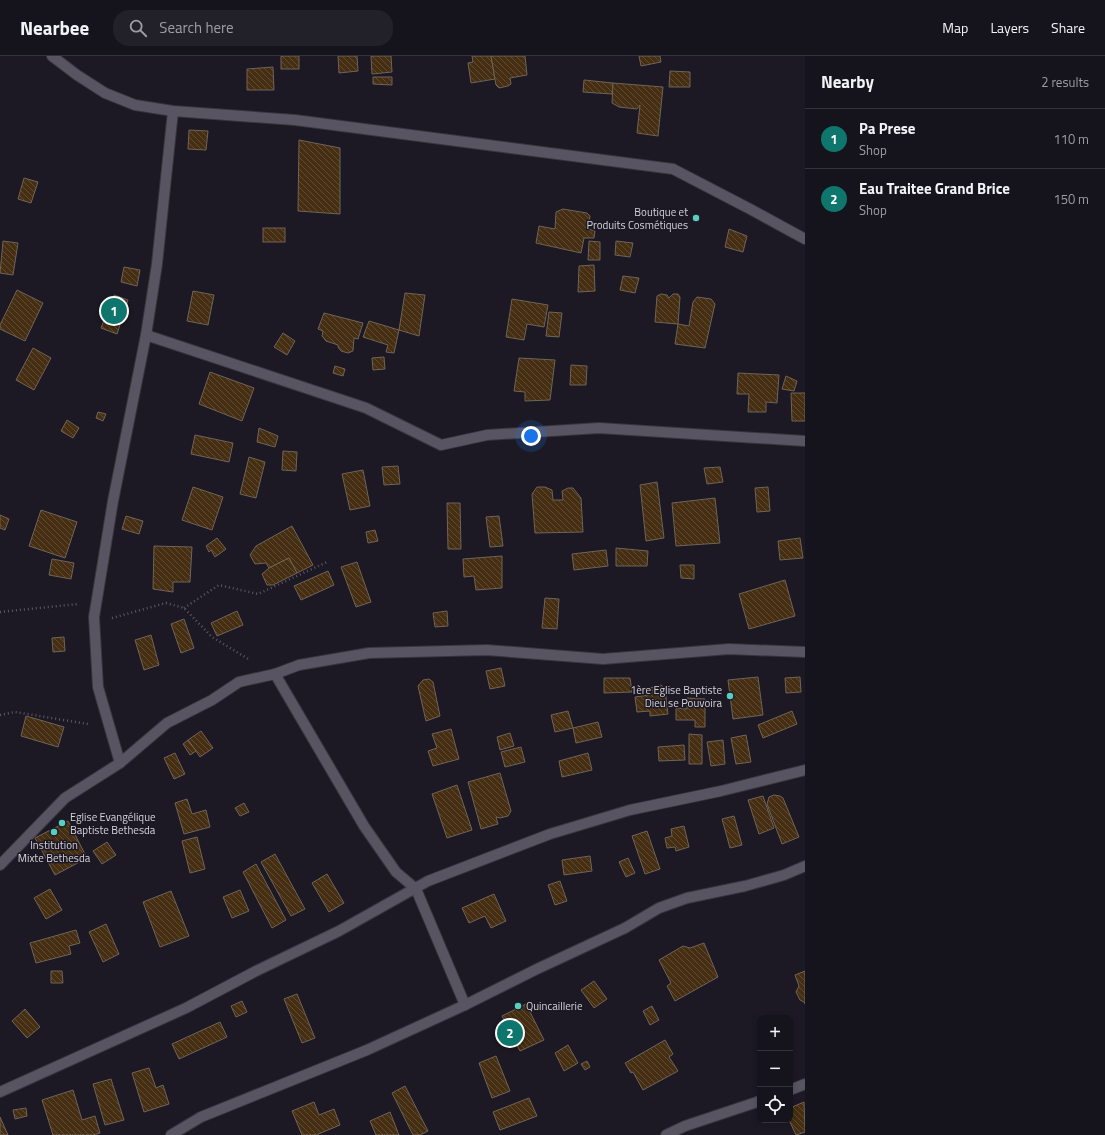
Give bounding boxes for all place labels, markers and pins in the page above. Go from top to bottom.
place label: Boutique et Produits Cosmétiques [586,204,688,233]
marker: Boutique et Produits Cosmétiques [691,213,701,223]
pin: 1 [101,296,127,326]
place label: 1ère Eglise Baptiste Dieu se Pouvoira [630,682,722,711]
marker: 1ère Eglise Baptiste Dieu se Pouvoira [725,691,735,701]
place label: Eglise Evangélique Baptiste Bethesda [70,809,156,838]
marker: Eglise Evangélique Baptiste Bethesda [57,818,67,828]
marker: Institution Mixte Bethesda [49,827,59,837]
place label: Institution Mixte Bethesda [18,837,91,866]
place label: Quincaillerie [526,998,583,1014]
marker: Quincaillerie [513,1001,523,1011]
pin: 2 [497,1018,523,1048]

